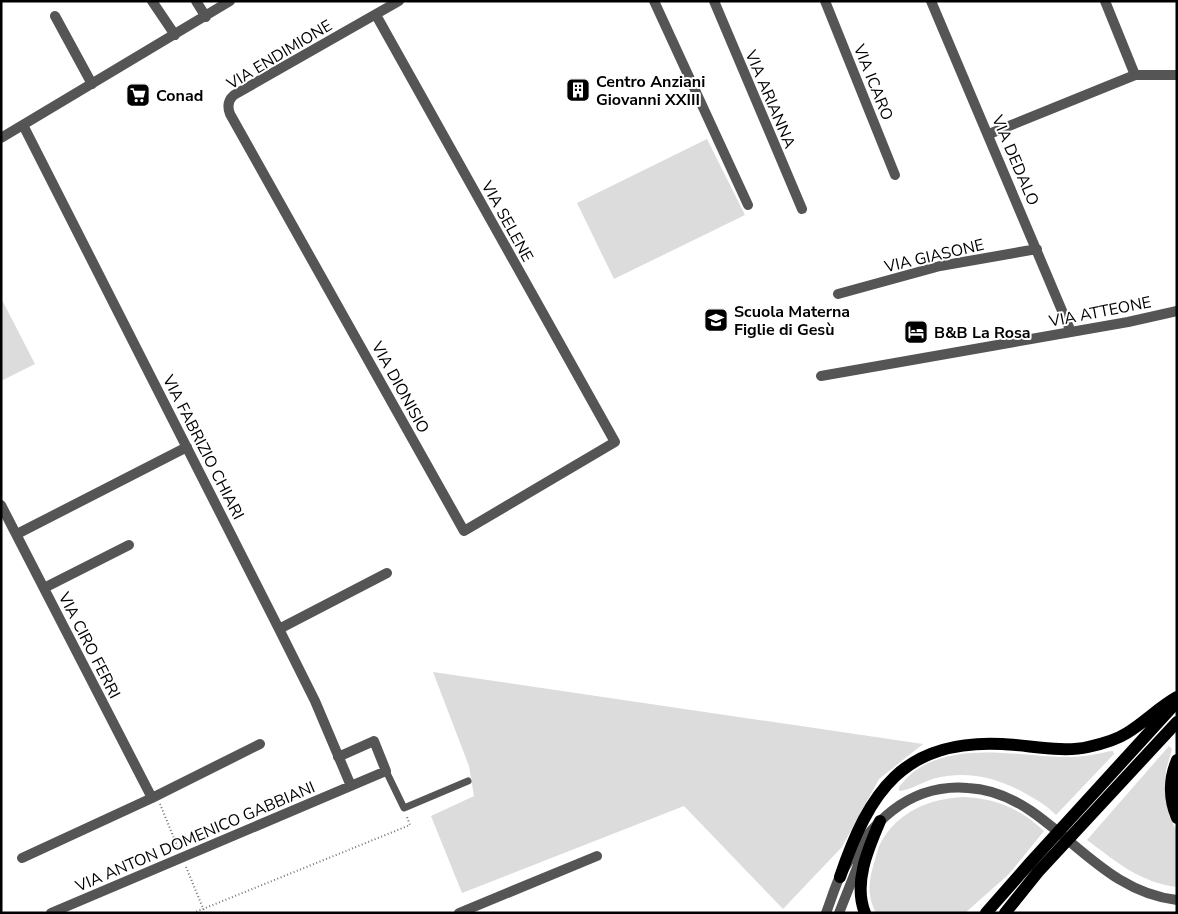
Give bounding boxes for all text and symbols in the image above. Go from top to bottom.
street label: VIA ENDIMIONE [222,15,336,96]
street label: VIA ICARO [848,40,898,124]
street label: VIA ARIANNA [739,46,801,152]
place label: Centro Anziani Giovanni XXIII [596,71,705,111]
building icon: Centro Anziani Giovanni XXIII [565,77,591,103]
supermarket icon: Conad [125,82,151,108]
place label: Conad [156,85,203,107]
street label: VIA DEDALO [986,111,1044,209]
street label: VIA SELENE [475,176,538,266]
street label: VIA GIASONE [881,234,986,278]
street label: VIA ATTEONE [1046,291,1153,333]
place label: Scuola Materna Figlie di Gesù [734,301,850,341]
school or university icon: Scuola Materna Figlie di Gesù [703,307,729,333]
hotel icon: B&B La Rosa [903,319,929,345]
place label: B&B La Rosa [934,322,1031,344]
street label: VIA DIONISIO [365,337,434,437]
street label: VIA FABRIZIO CHIARI [157,371,249,523]
street label: VIA CIRO FERRI [52,588,125,702]
street label: VIA ANTON DOMENICO GABBIANI [71,776,318,898]

